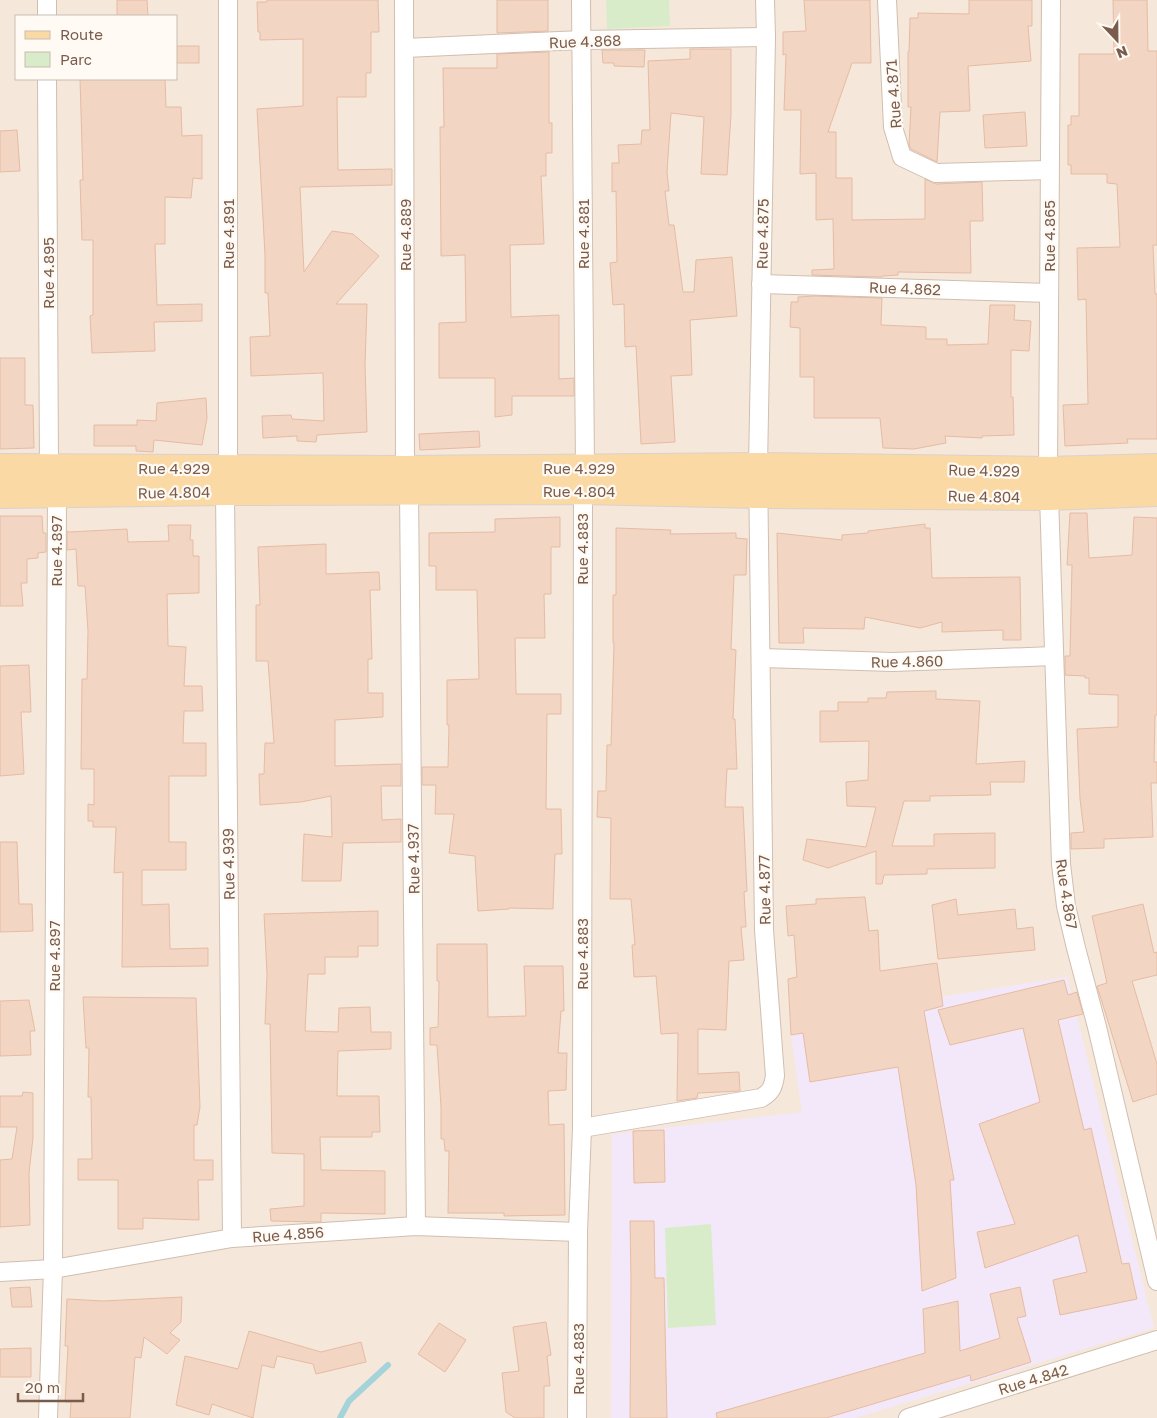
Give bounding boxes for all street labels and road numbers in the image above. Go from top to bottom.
street label: Rue 4.868 [548,31,622,51]
street label: Rue 4.871 [882,59,904,129]
street label: Rue 4.875 [752,198,772,270]
street label: Rue 4.891 [219,199,237,269]
street label: Rue 4.889 [396,199,414,271]
street label: Rue 4.881 [574,199,592,269]
street label: Rue 4.865 [1040,200,1058,272]
street label: Rue 4.895 [39,237,57,309]
street label: Rue 4.862 [869,278,941,298]
street label: Rue 4.929 [138,459,210,477]
street label: Rue 4.929 [543,459,615,477]
street label: Rue 4.929 [948,460,1020,480]
street label: Rue 4.804 [138,482,210,502]
street label: Rue 4.804 [543,482,615,500]
street label: Rue 4.804 [948,486,1020,506]
street label: Rue 4.883 [573,513,591,585]
street label: Rue 4.897 [47,515,65,587]
street label: Rue 4.860 [871,651,943,671]
street label: Rue 4.937 [403,823,423,895]
street label: Rue 4.939 [218,828,238,900]
street label: Rue 4.877 [754,855,774,925]
street label: Rue 4.867 [1053,857,1081,931]
street label: Rue 4.883 [573,918,591,990]
street label: Rue 4.897 [45,920,63,992]
street label: Rue 4.856 [251,1223,325,1245]
street label: Rue 4.883 [569,1323,587,1395]
street label: Rue 4.842 [996,1360,1070,1398]

